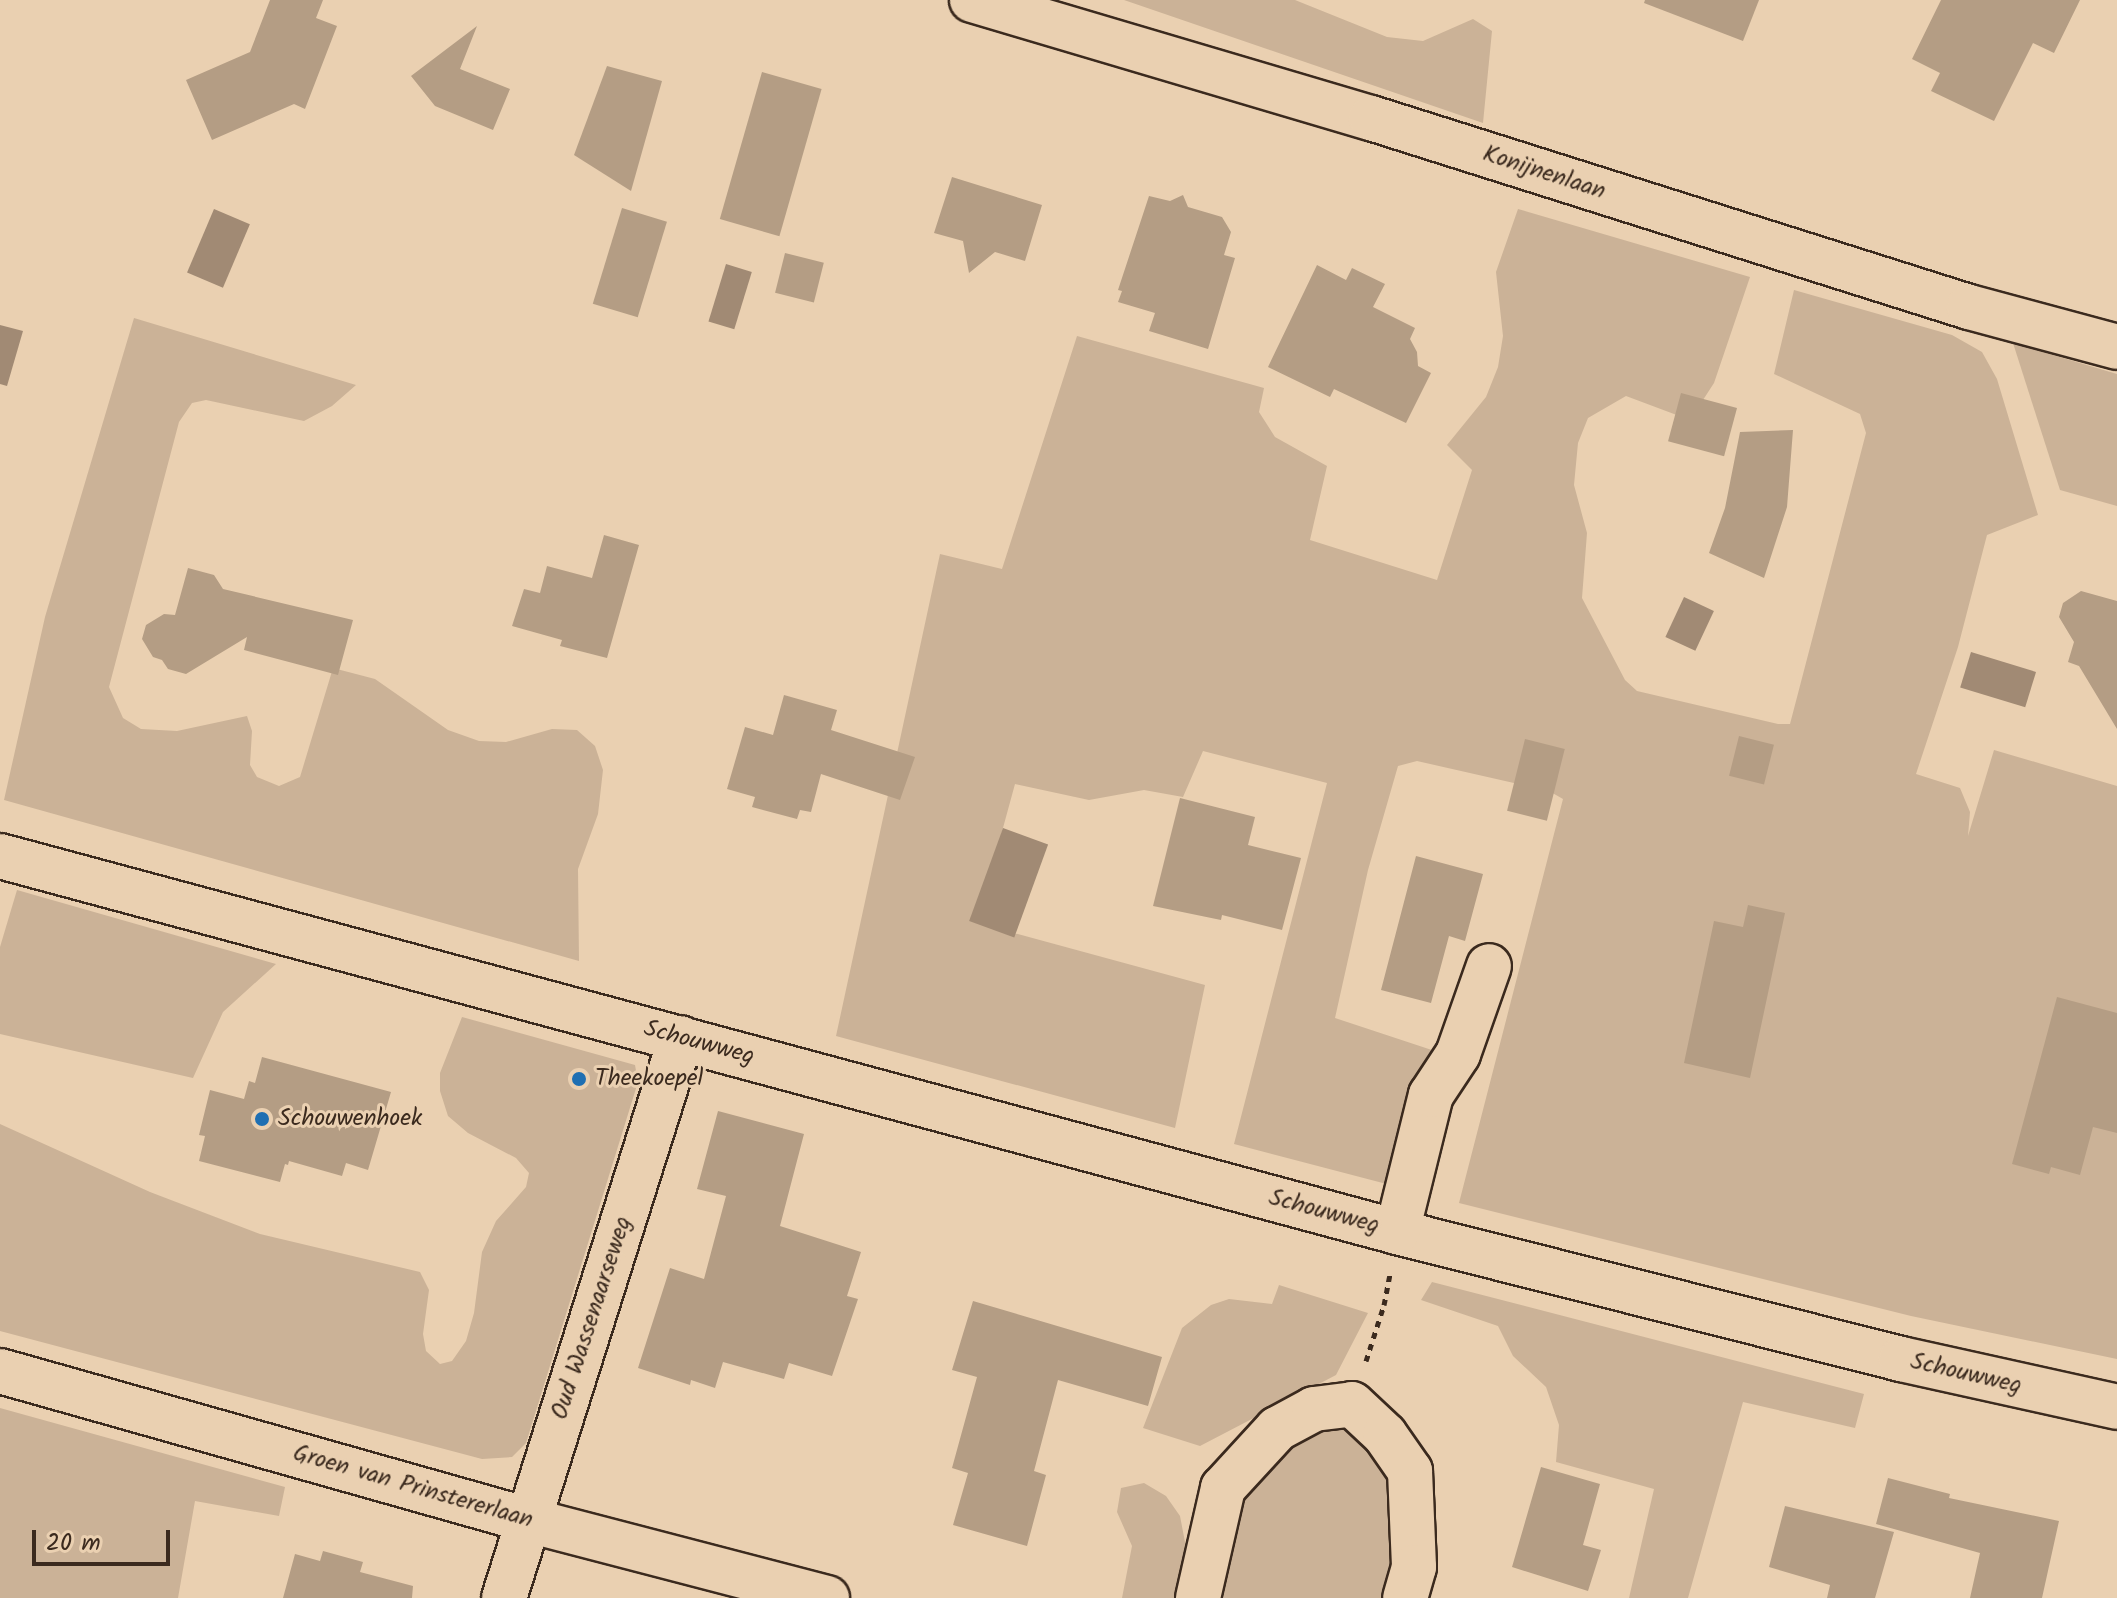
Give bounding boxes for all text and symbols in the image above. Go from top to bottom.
street label: Konijnenlaan [1479,140,1609,206]
street label: Schouwweg [641,1014,757,1072]
place label: Theekoepel [595,1065,703,1093]
marker: Theekoepel [570,1070,588,1088]
place label: Schouwenhoek [278,1105,422,1133]
marker: Schouwenhoek [253,1110,271,1128]
street label: Schouwweg [1266,1183,1382,1241]
street label: Oud Wassenaarseweg [546,1213,638,1423]
street label: Schouwweg [1908,1347,2024,1401]
street label: Groen van Prinstererlaan [290,1439,536,1535]
scale bar [36,1514,174,1564]
text: 20 m [46,1524,101,1563]

